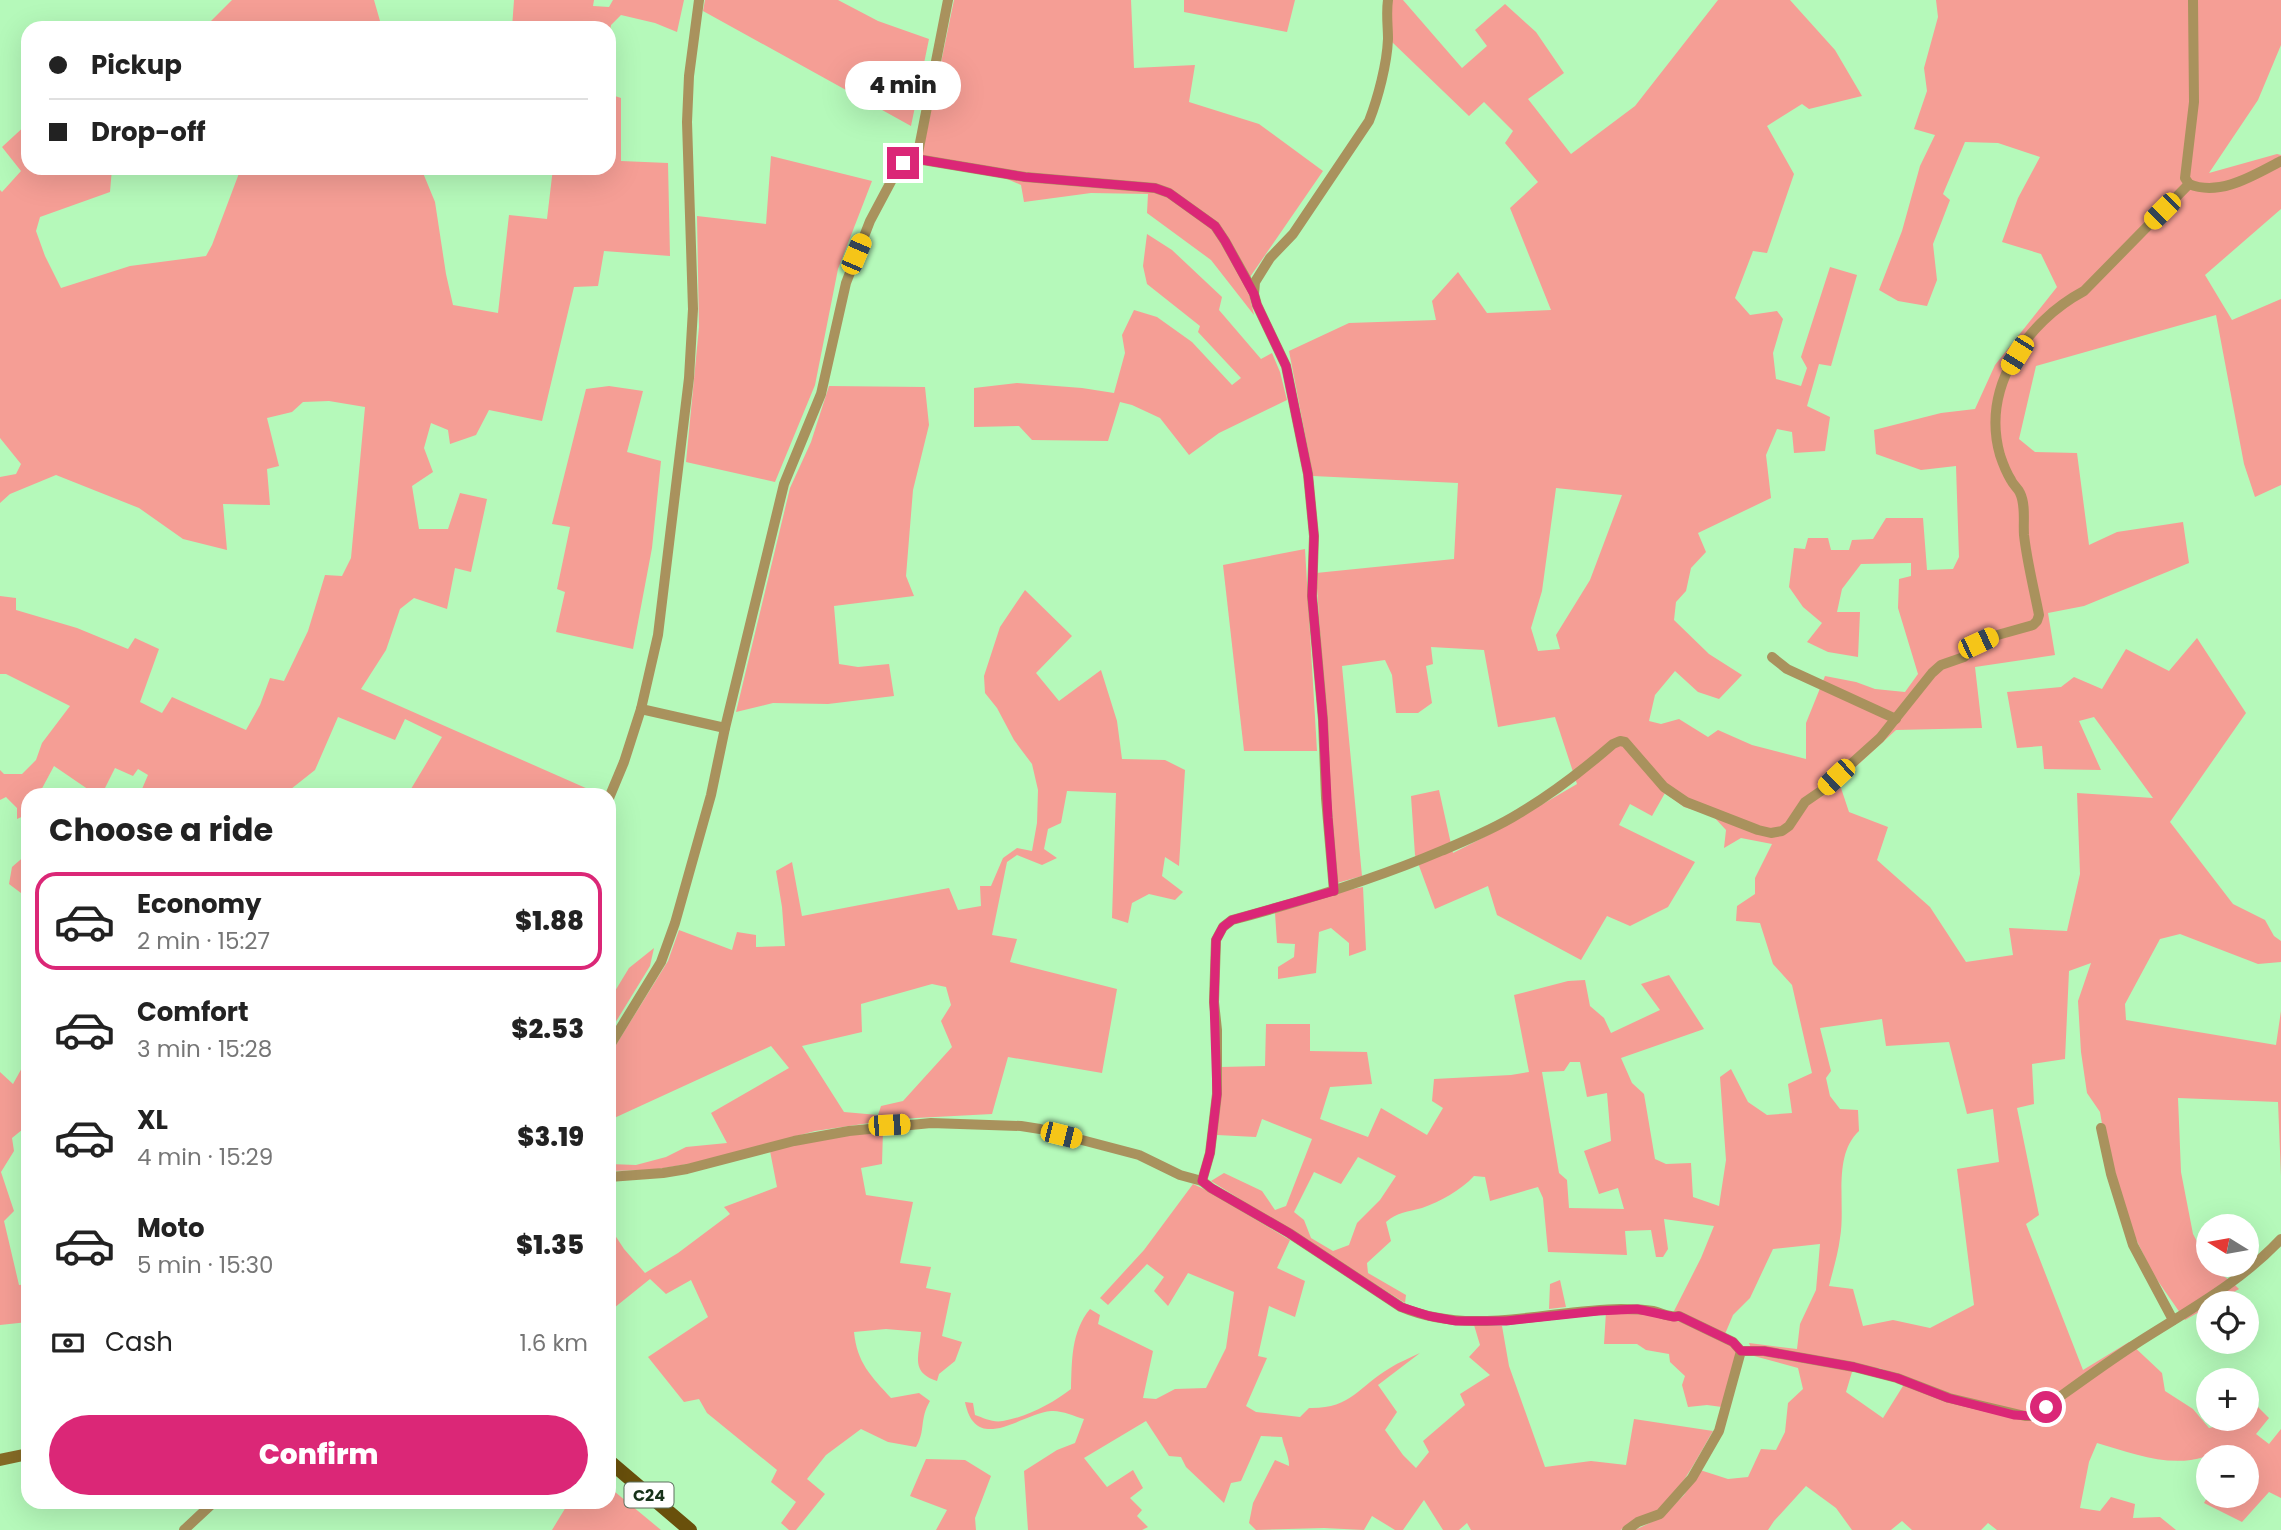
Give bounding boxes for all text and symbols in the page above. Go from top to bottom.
text: Pickup [91,47,182,83]
callout: 4 min [845,61,961,110]
text: 4 min [869,69,937,101]
text: Drop-off [91,114,206,150]
route end [887,147,919,179]
car [2140,189,2185,233]
car [839,231,874,277]
car [1997,332,2038,378]
car [1955,625,2002,661]
car [1814,755,1859,799]
text: Choose a ride [49,807,273,852]
text: Economy [137,886,261,922]
icon: car [53,890,116,953]
text: $1.88 [515,903,584,939]
text: 2 min · 15:27 [137,925,270,957]
text: Comfort [137,994,249,1030]
icon: car [53,998,116,1061]
text: $2.53 [511,1011,584,1047]
text: 3 min · 15:28 [137,1033,272,1065]
text: XL [137,1102,168,1138]
icon: car [53,1106,116,1169]
car [868,1113,911,1137]
text: $3.19 [517,1119,584,1155]
car [1039,1120,1084,1150]
text: 4 min · 15:29 [137,1141,273,1173]
text: Moto [137,1210,205,1246]
icon: car [53,1214,116,1277]
north arrow [2196,1214,2259,1278]
map controls [2196,1214,2259,1508]
text: $1.35 [516,1227,584,1263]
text: 5 min · 15:30 [137,1249,274,1281]
button: locate [2196,1291,2259,1354]
icon: cash [49,1324,87,1362]
text: Cash [105,1324,173,1360]
text: 1.6 km [520,1327,588,1359]
button: + [2196,1368,2259,1431]
route start [2030,1391,2062,1423]
button: Confirm [49,1415,588,1495]
button: − [2196,1445,2259,1508]
road number: C24 [624,1483,674,1508]

